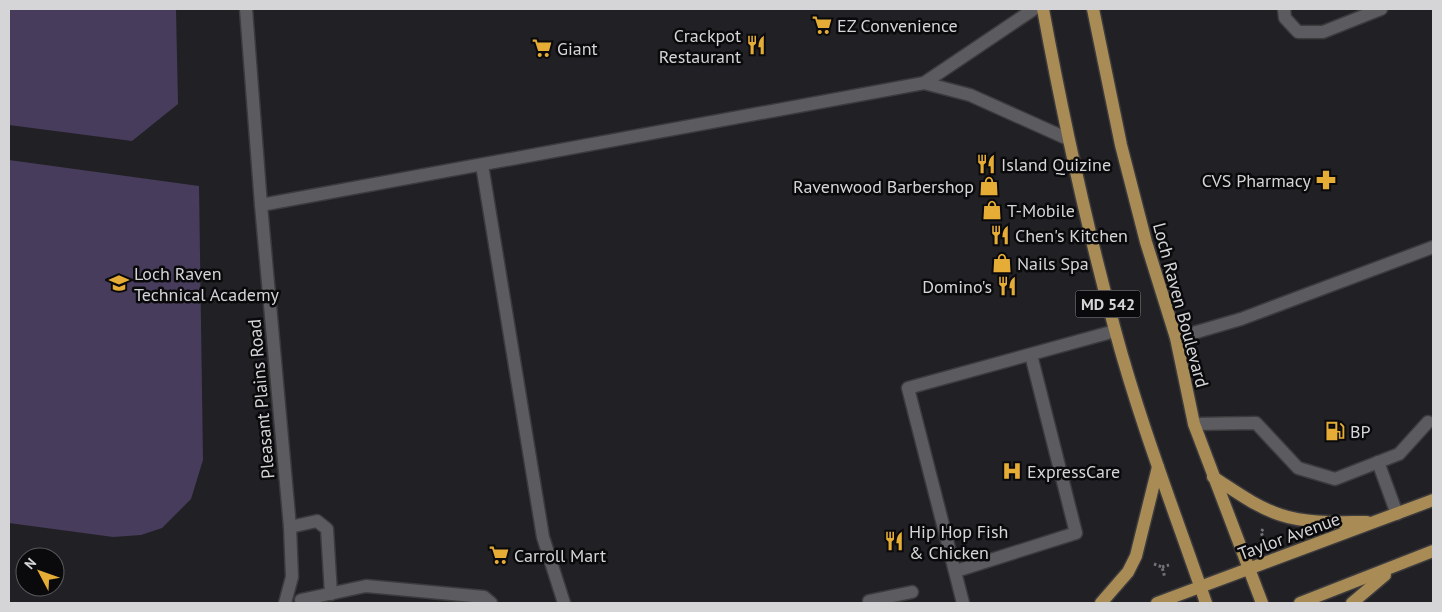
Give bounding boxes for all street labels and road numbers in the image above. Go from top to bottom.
street label: Loch Raven Boulevard [1148,220,1214,390]
road number: MD 542 [1076,290,1140,318]
street label: Pleasant Plains Road [243,318,279,480]
street label: Taylor Avenue [1235,507,1343,565]

